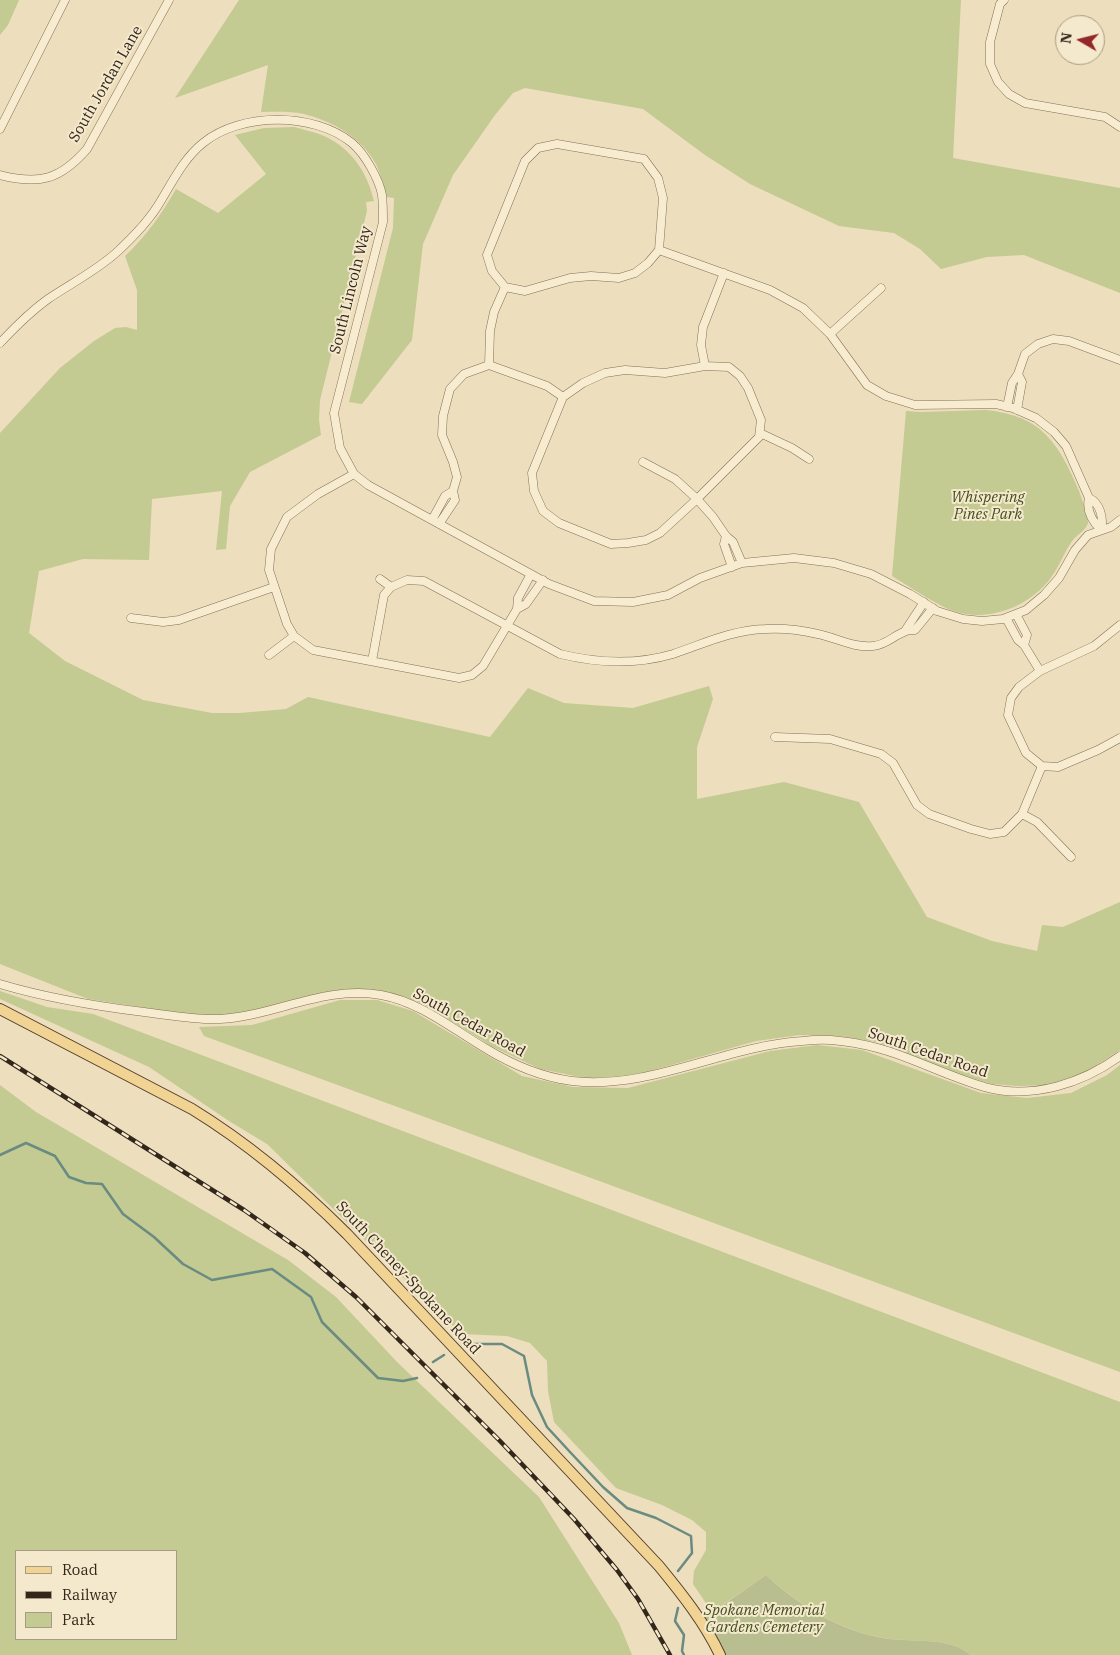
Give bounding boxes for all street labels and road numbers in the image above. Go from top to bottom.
street label: South Jordan Lane [65,23,147,145]
street label: South Lincoln Way [326,224,376,356]
street label: South Cedar Road [410,985,528,1061]
street label: South Cedar Road [866,1024,990,1082]
street label: South Cheney-Spokane Road [332,1198,484,1358]

